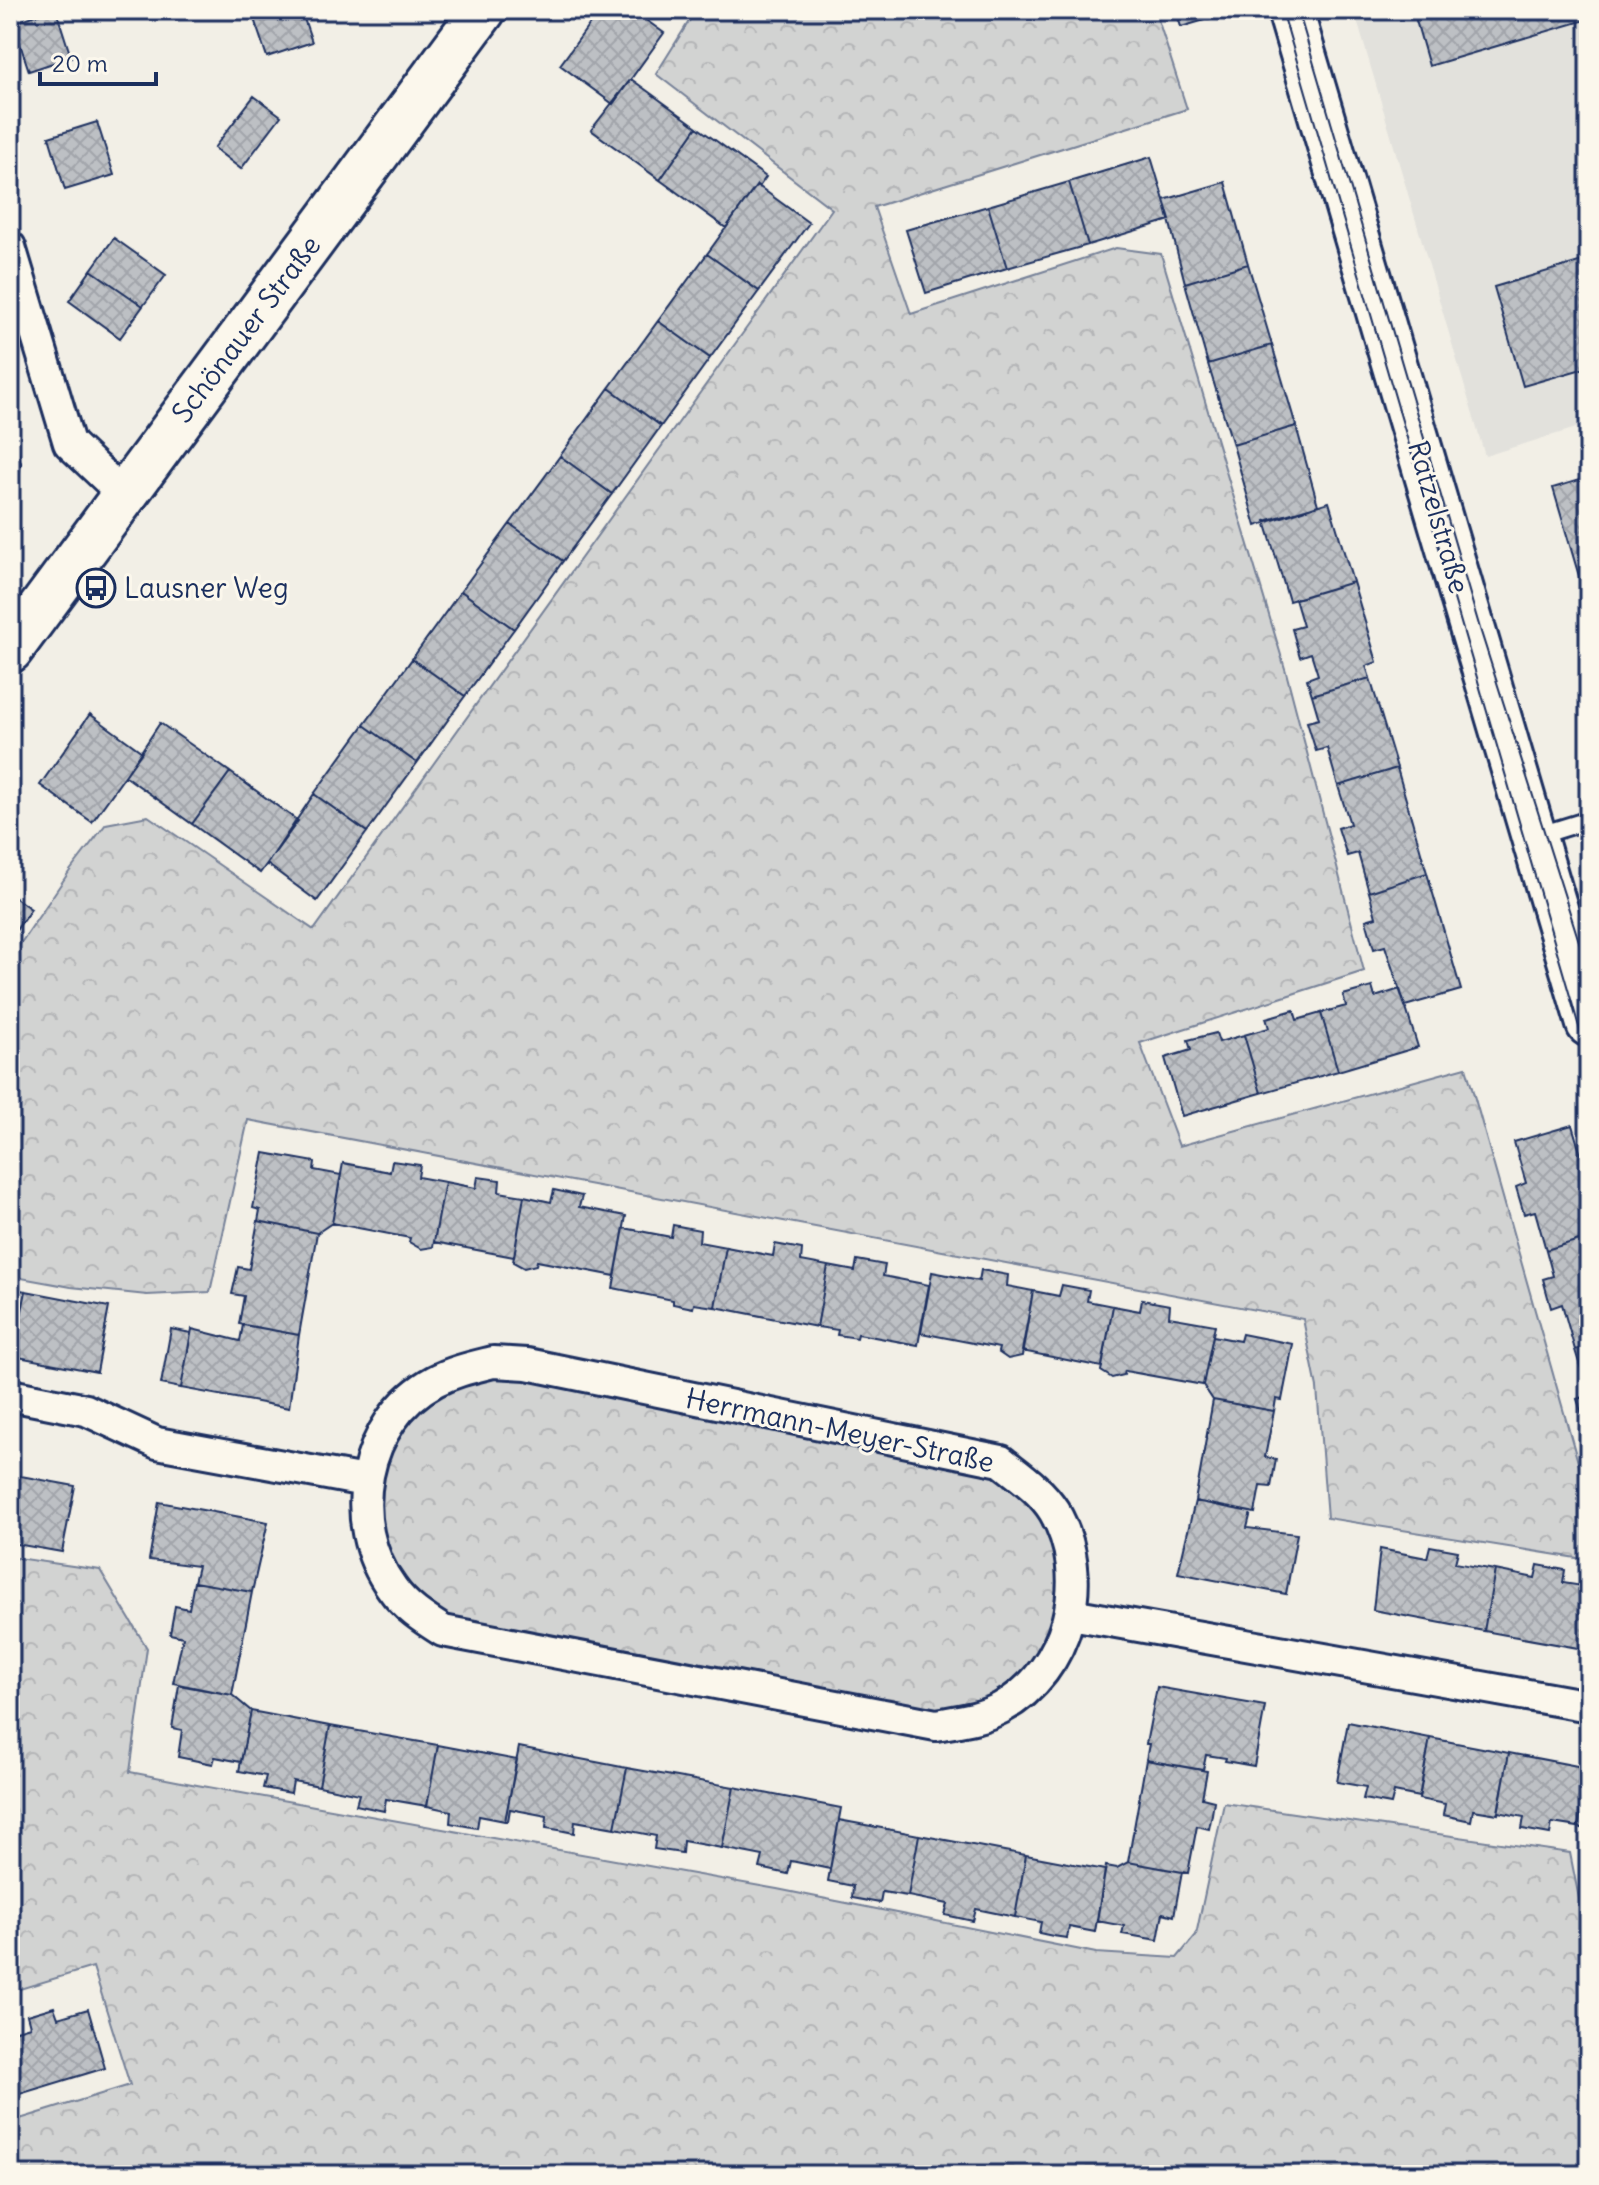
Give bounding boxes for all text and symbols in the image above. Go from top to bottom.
scale bar [40,36,156,86]
text: 20 m [52,48,108,78]
street label: Schönauer Straße [164,228,328,430]
street label: Ratzelstraße [1400,437,1478,597]
bus stop icon: Lausner Weg [75,567,117,609]
place label: Lausner Weg [124,570,289,606]
street label: Herrmann-Meyer-Straße [683,1380,997,1480]

